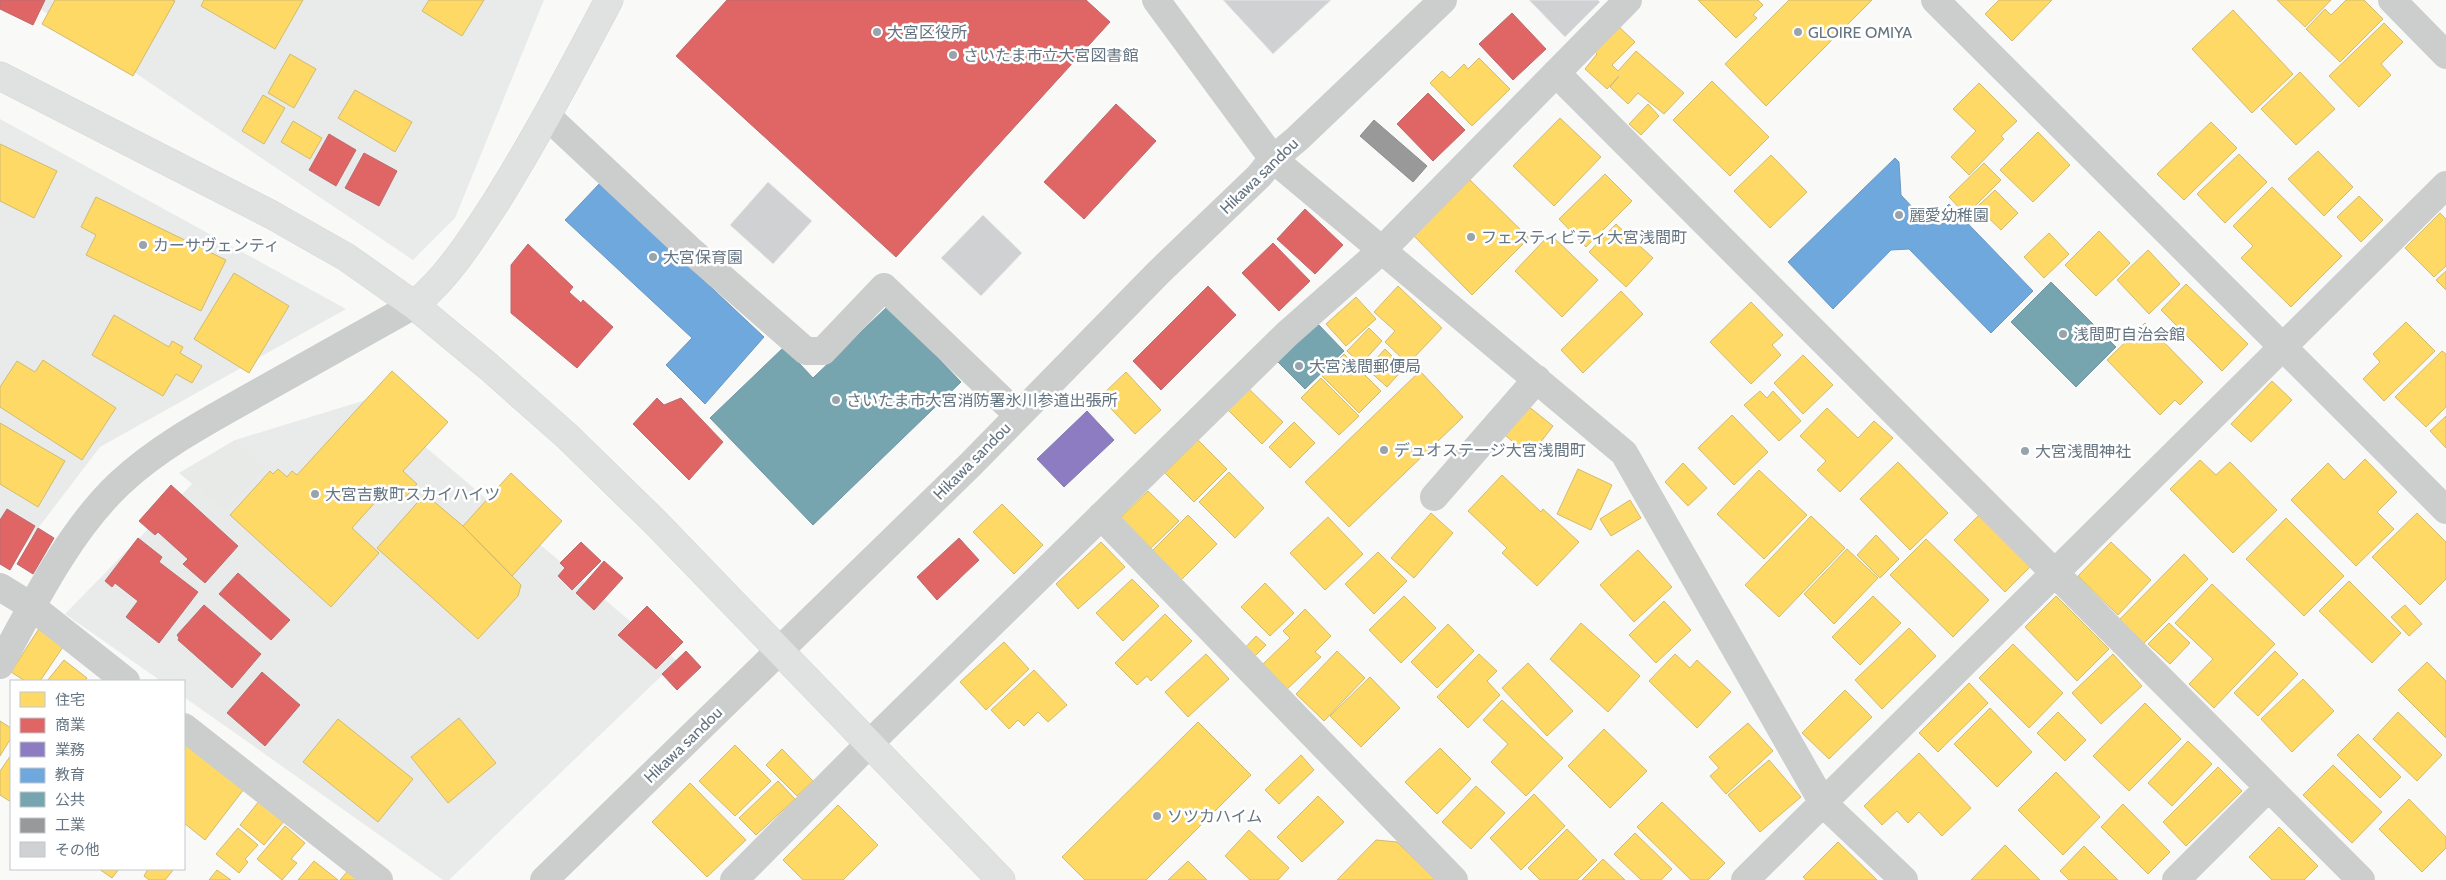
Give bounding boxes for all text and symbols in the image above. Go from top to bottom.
place label: 大宮区役所 [887,23,967,42]
place label: GLOIRE OMIYA [1808,23,1912,42]
marker: 大宮区役所 [871,26,883,38]
marker: GLOIRE OMIYA [1792,26,1804,38]
place label: さいたま市立大宮図書館 [963,46,1139,65]
marker: さいたま市立大宮図書館 [947,49,959,61]
street label: Hikawa sandou [1216,134,1302,218]
place label: 麗愛幼稚園 [1909,206,1989,225]
marker: 麗愛幼稚園 [1893,209,1905,221]
place label: フェスティビティ大宮浅間町 [1481,228,1687,247]
marker: フェスティビティ大宮浅間町 [1465,231,1477,243]
place label: カーサヴェンティ [153,236,280,255]
marker: カーサヴェンティ [137,239,149,251]
place label: 大宮保育園 [663,248,743,267]
marker: 大宮保育園 [647,251,659,263]
place label: 浅間町自治会館 [2073,325,2185,344]
marker: 浅間町自治会館 [2057,328,2069,340]
place label: 大宮浅間郵便局 [1309,357,1421,376]
marker: 大宮浅間郵便局 [1293,360,1305,372]
place label: さいたま市大宮消防署氷川参道出張所 [846,391,1118,410]
marker: さいたま市大宮消防署氷川参道出張所 [830,394,842,406]
street label: Hikawa sandou [929,418,1015,504]
place label: デュオステージ大宮浅間町 [1394,441,1586,460]
place label: 大宮浅間神社 [2035,442,2131,461]
marker: デュオステージ大宮浅間町 [1378,444,1390,456]
marker: 大宮浅間神社 [2019,445,2031,457]
place label: 大宮吉敷町スカイハイツ [325,485,500,504]
marker: 大宮吉敷町スカイハイツ [309,488,321,500]
legend [10,680,185,870]
text: 住宅 [55,691,85,709]
street label: Hikawa sandou [640,703,726,787]
text: 商業 [55,716,85,734]
text: 業務 [55,741,85,759]
text: 教育 [55,766,85,784]
text: 公共 [55,791,85,809]
place label: ソツカハイム [1167,807,1262,826]
marker: ソツカハイム [1151,810,1163,822]
text: 工業 [55,816,85,834]
text: その他 [55,841,100,859]

